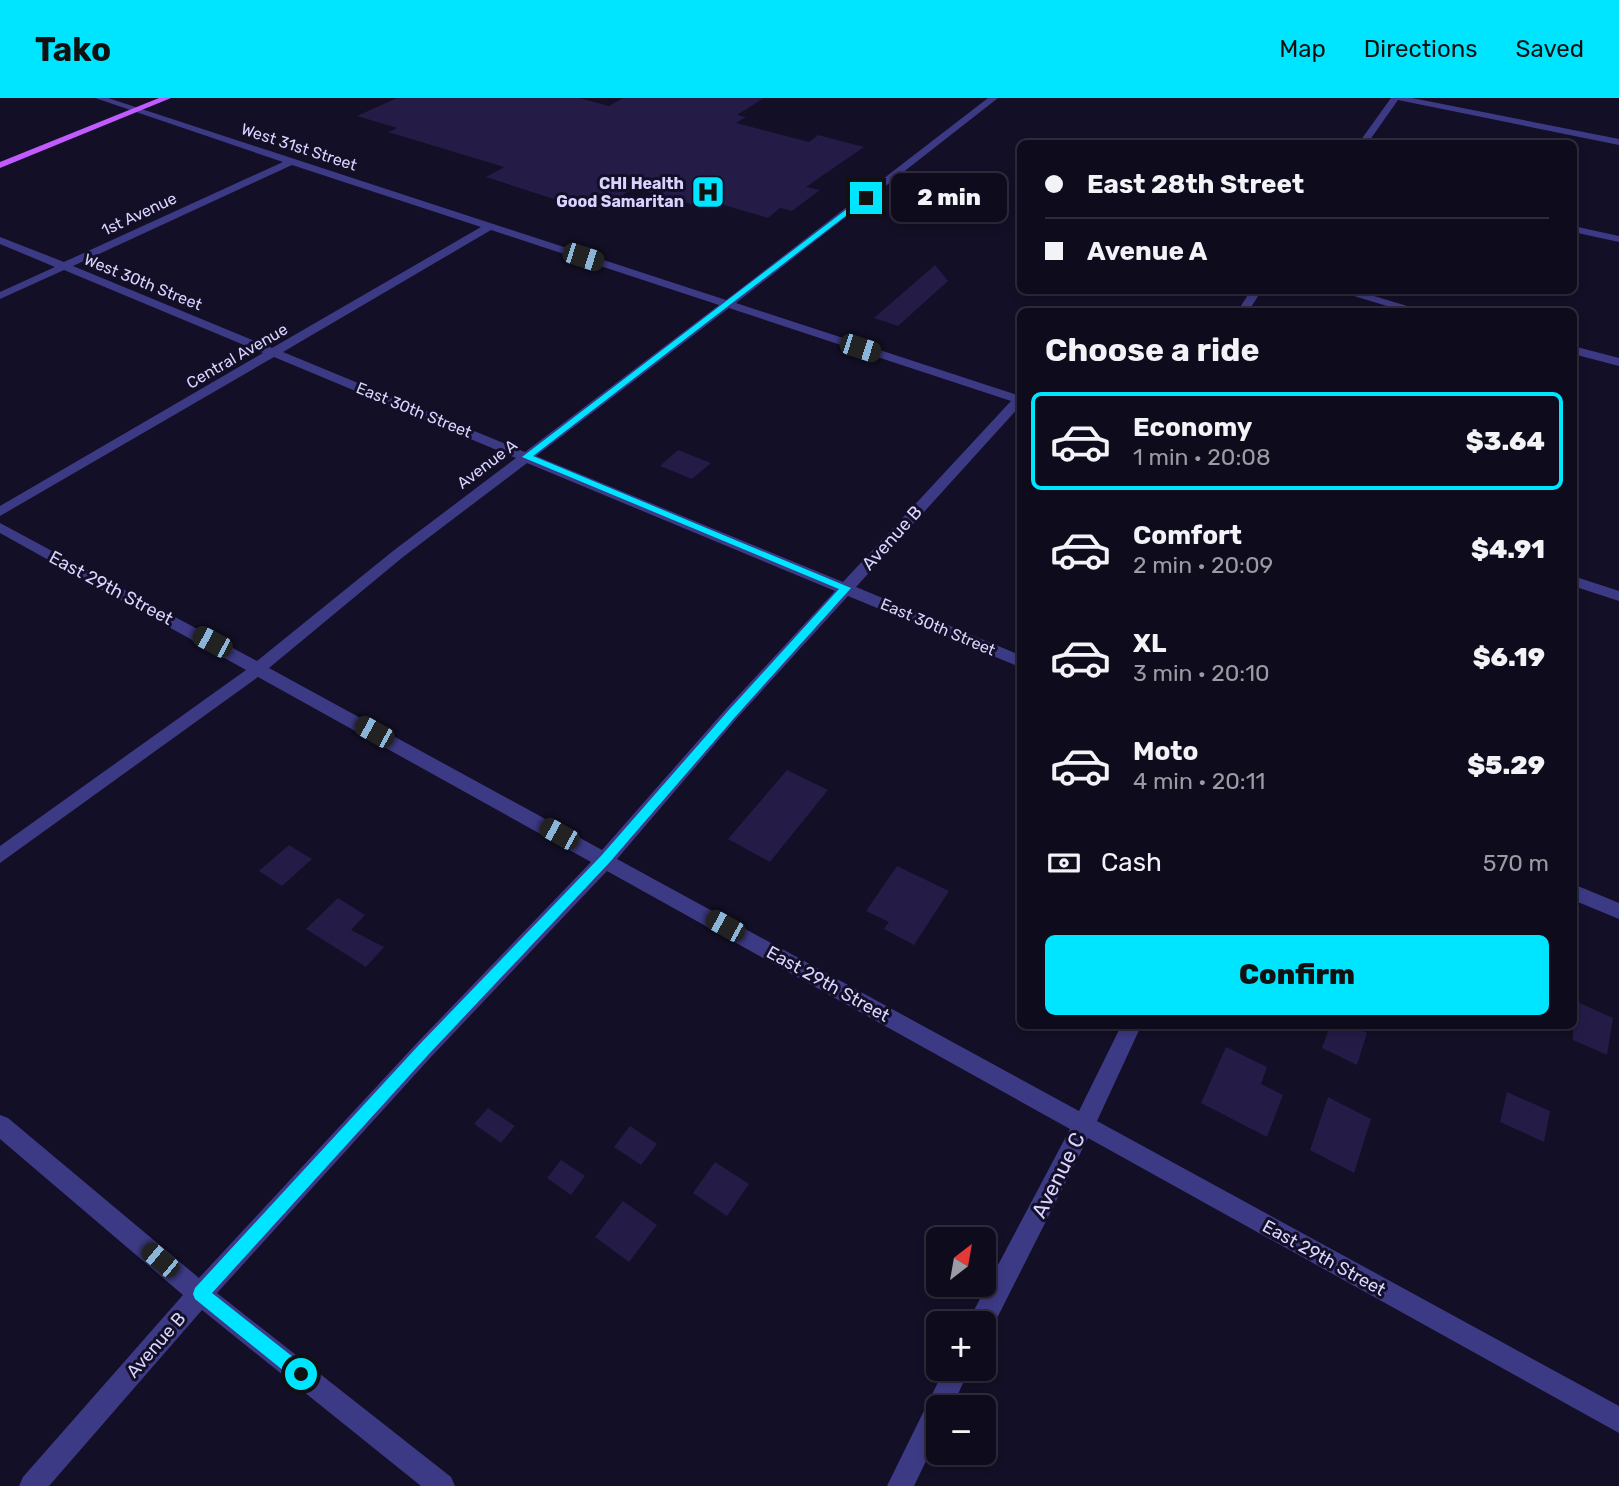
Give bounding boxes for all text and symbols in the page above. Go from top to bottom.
text: Tako [35,30,111,69]
text: Map [1279,35,1326,63]
text: Directions [1364,35,1477,63]
text: Saved [1515,35,1584,63]
street label: West 31st Street [239,119,359,175]
text: East 28th Street [1087,169,1304,200]
hospital icon: CHI Health Good Samaritan [689,173,727,211]
place label: CHI Health Good Samaritan [556,174,684,211]
callout: 2 min [890,174,1006,222]
route end [850,182,882,214]
text: 2 min [917,183,981,211]
street label: 1st Avenue [98,188,180,240]
text: Avenue A [1087,236,1207,267]
car [560,241,607,273]
street label: West 30th Street [81,250,205,314]
street label: Central Avenue [183,319,291,393]
text: Choose a ride [1045,331,1259,369]
car [837,332,884,364]
street label: East 30th Street [354,378,474,442]
icon: car [1049,410,1112,473]
text: Economy [1133,412,1252,443]
text: $3.64 [1466,426,1545,457]
street label: Avenue A [453,435,521,493]
text: 1 min · 20:08 [1133,443,1271,471]
street label: Avenue B [857,501,927,575]
icon: car [1049,518,1112,581]
text: Comfort [1133,520,1242,551]
text: $4.91 [1471,534,1545,565]
street label: East 29th Street [45,546,177,630]
text: 2 min · 20:09 [1133,551,1273,579]
street label: East 30th Street [878,594,998,660]
car [189,623,236,661]
icon: car [1049,626,1112,689]
text: XL [1133,628,1166,659]
text: $6.19 [1473,642,1545,673]
text: 3 min · 20:10 [1133,659,1270,687]
car [351,713,398,751]
icon: car [1049,734,1112,797]
text: Moto [1133,736,1198,767]
text: $5.29 [1467,750,1545,781]
text: 4 min · 20:11 [1133,767,1265,795]
car [536,815,583,853]
icon: cash [1045,844,1083,882]
text: Cash [1101,847,1162,878]
text: 570 m [1483,849,1549,877]
car [702,907,749,945]
button: Confirm [1045,935,1549,1015]
street label: East 29th Street [763,941,893,1027]
street label: Avenue C [1026,1128,1090,1222]
street label: East 29th Street [1259,1215,1389,1301]
north arrow [926,1227,996,1297]
map controls [926,1227,996,1465]
car [138,1238,183,1282]
street label: Avenue B [122,1308,190,1382]
button: + [926,1311,996,1381]
route start [285,1358,317,1390]
button: − [926,1395,996,1465]

